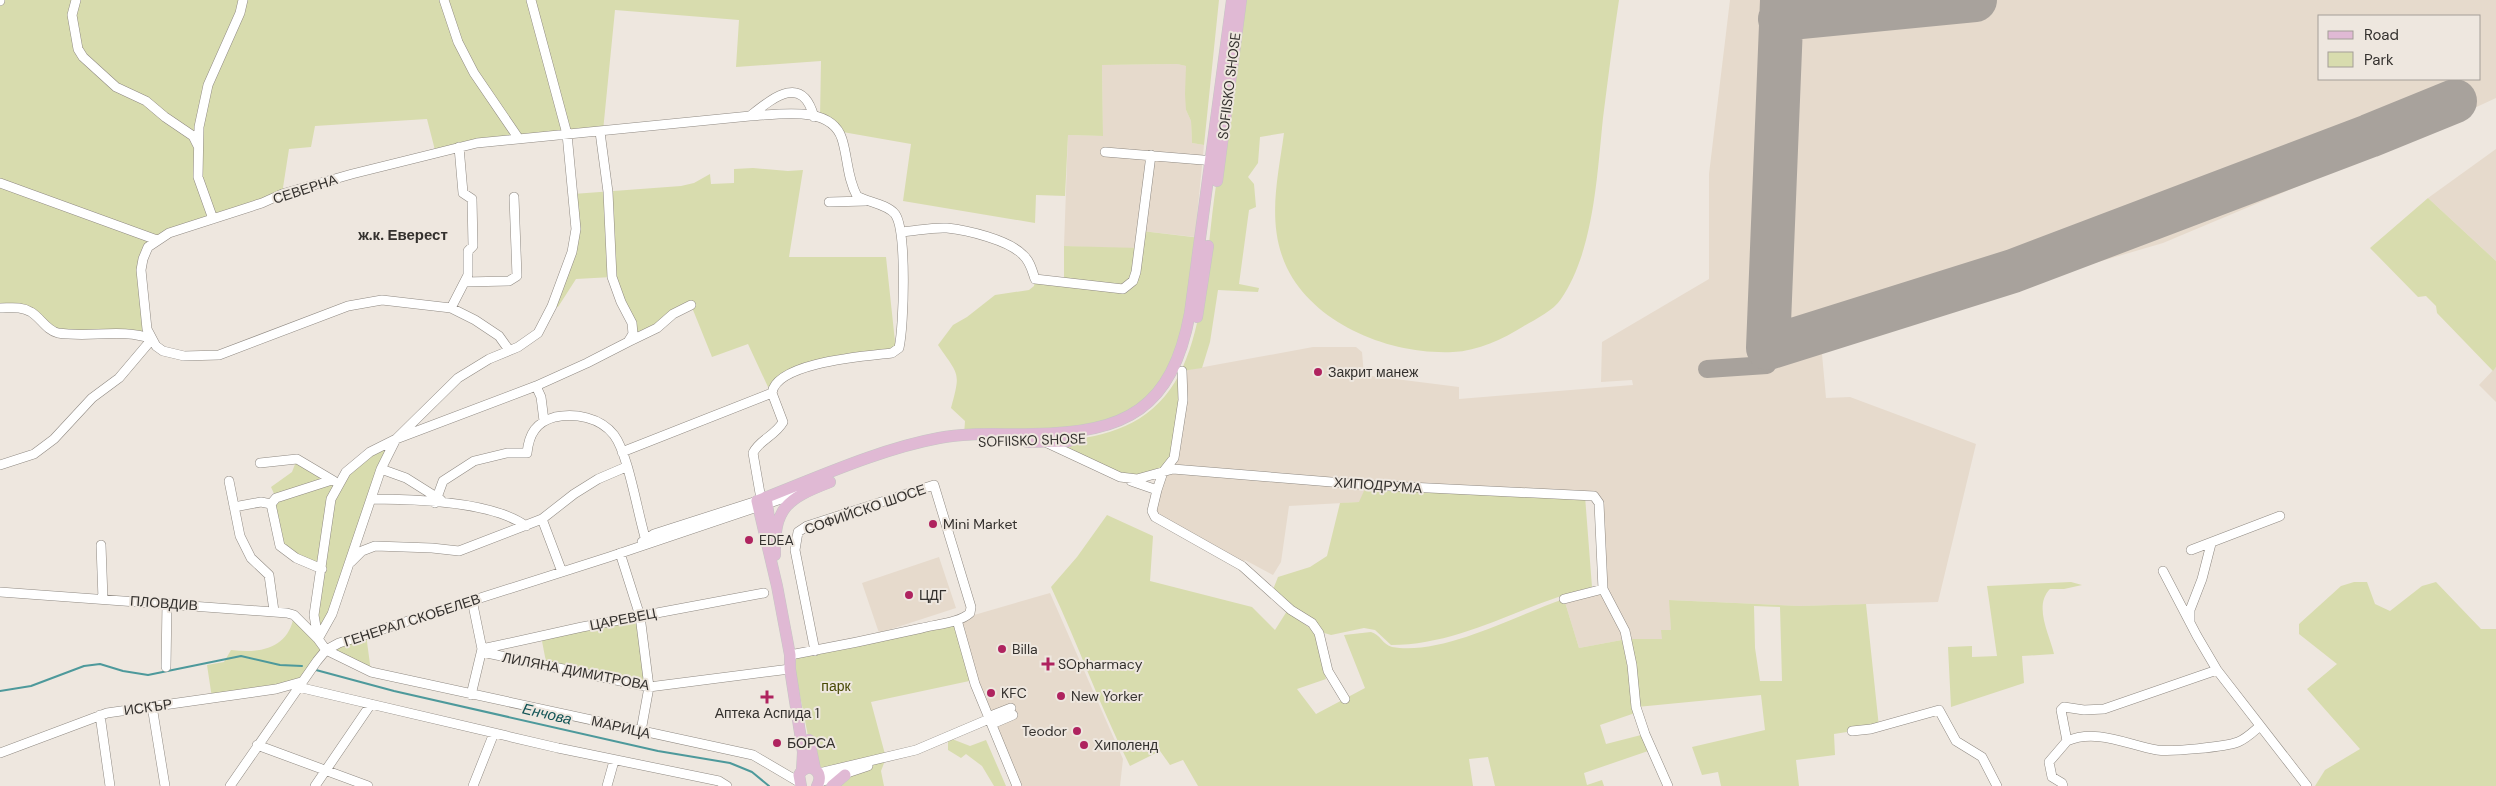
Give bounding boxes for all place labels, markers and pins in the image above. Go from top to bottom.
place label: Закрит манеж [1328,363,1419,381]
marker: Закрит манеж [1312,366,1324,378]
place label: Mini Market [943,515,1018,533]
marker: Mini Market [927,518,939,530]
place label: EDEA [759,531,794,549]
marker: EDEA [743,534,755,546]
place label: ЦДГ [919,586,947,604]
marker: ЦДГ [903,589,915,601]
place label: Billa [1012,640,1038,658]
marker: Billa [996,643,1008,655]
place label: SOpharmacy [1058,655,1143,673]
marker: SOpharmacy [1042,658,1054,670]
place label: KFC [1001,684,1027,702]
marker: KFC [985,687,997,699]
place label: New Yorker [1071,687,1143,705]
marker: New Yorker [1055,690,1067,702]
marker: Аптека Аспида 1 [761,691,773,703]
place label: Аптека Аспида 1 [715,704,819,722]
place label: Teodor [1022,722,1067,740]
marker: Teodor [1071,725,1083,737]
place label: БОРСА [787,734,836,752]
place label: Хиполенд [1094,736,1158,754]
marker: БОРСА [771,737,783,749]
marker: Хиполенд [1078,739,1090,751]

